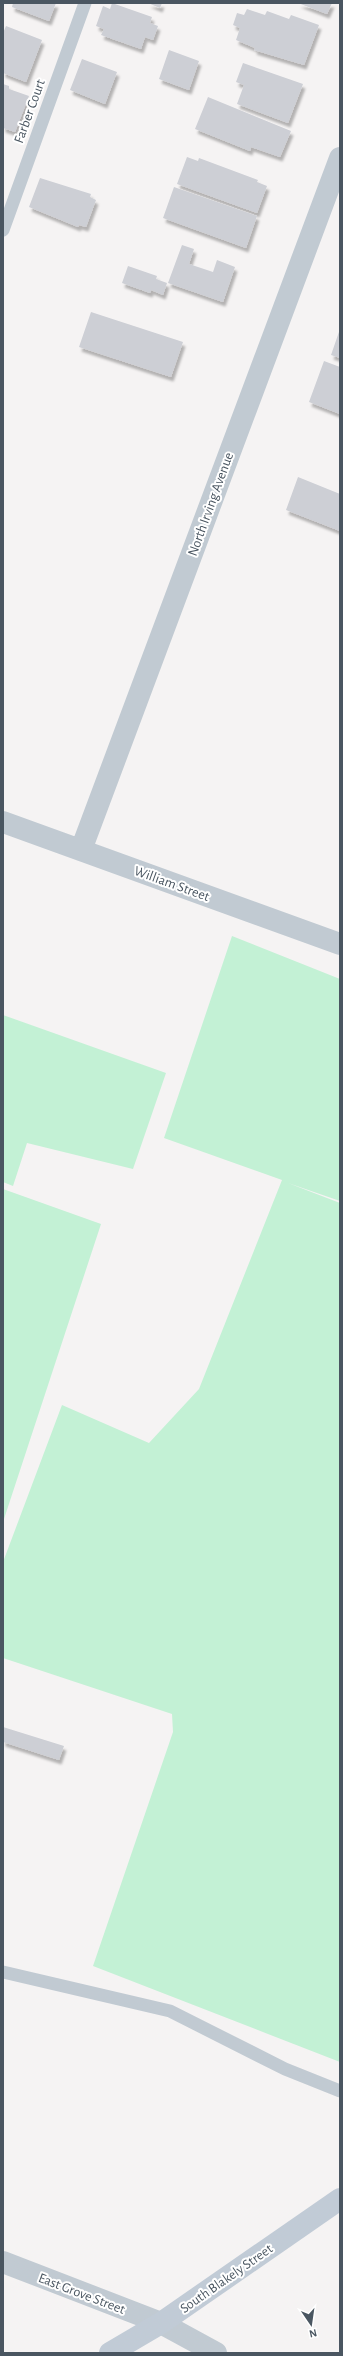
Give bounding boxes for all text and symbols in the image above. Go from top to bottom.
street label: Farber Court [12,77,48,145]
street label: North Irving Avenue [186,451,236,558]
street label: William Street [132,864,212,904]
street label: South Blakely Street [178,2241,276,2316]
street label: East Grove Street [36,2271,127,2317]
north arrow [291,2304,331,2344]
text: N [308,2327,318,2339]

